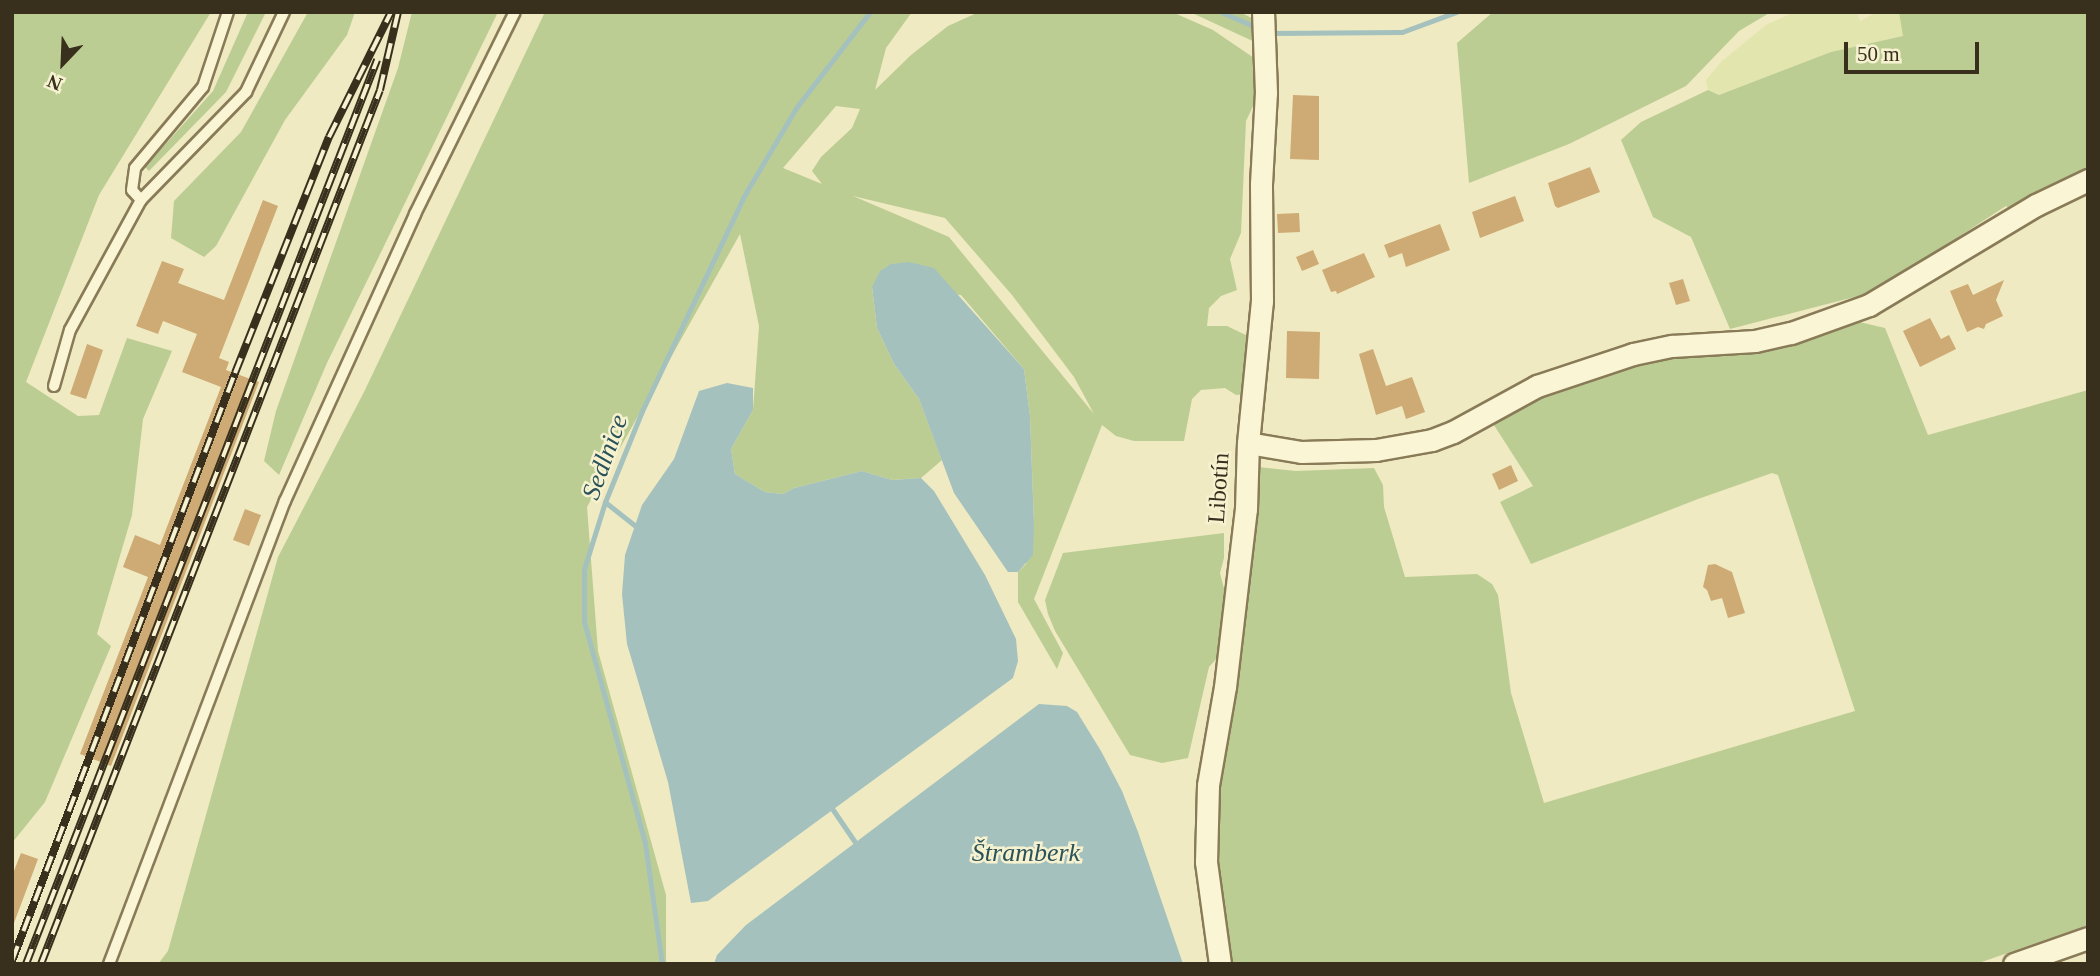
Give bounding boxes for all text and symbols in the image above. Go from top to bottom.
north arrow [28,28,98,98]
scale bar [1848,28,1983,72]
text: 50 m [1857,42,1900,66]
text: N [44,70,65,95]
water label: Sedlnice [575,410,635,504]
street label: Libotín [1202,452,1236,524]
water label: Štramberk [972,837,1080,869]

